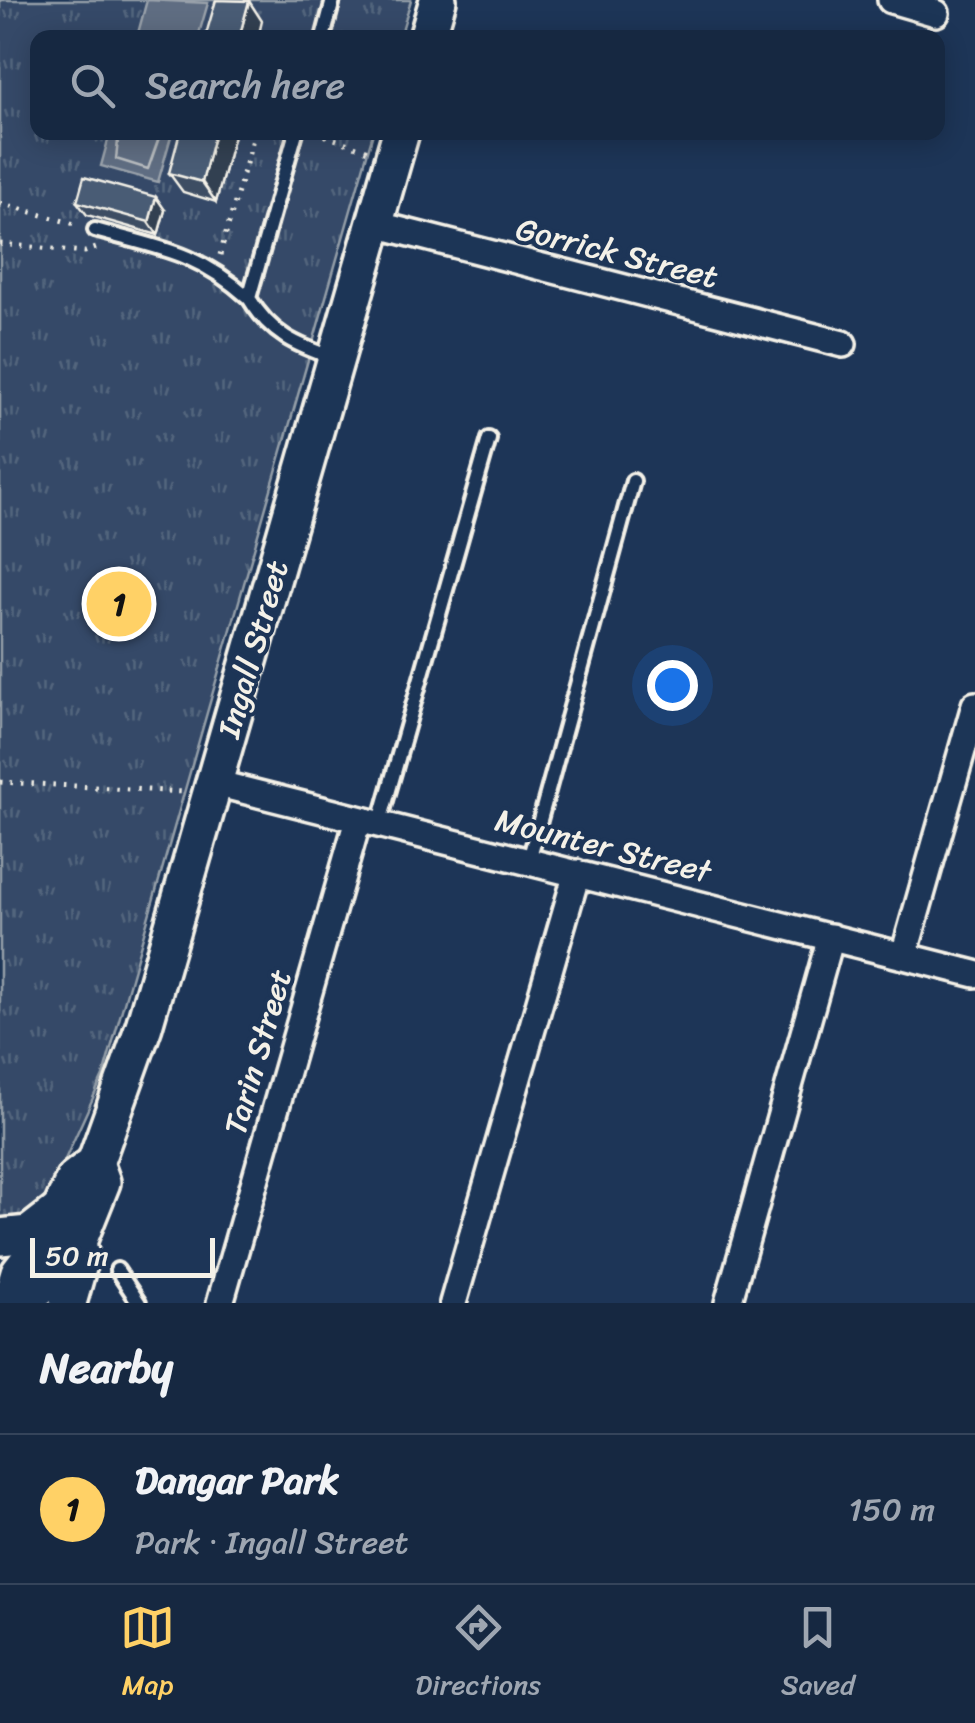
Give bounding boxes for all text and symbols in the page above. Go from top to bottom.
search box [30,30,945,140]
text: Search here [145,52,345,119]
icon: search [65,58,120,113]
street label: Gorrick Street [510,200,724,306]
street label: Ingall Street [200,553,306,746]
pin: 1 [86,566,152,642]
your location [647,660,698,711]
street label: Mounter Street [489,792,718,901]
street label: Tarin Street [207,962,309,1142]
text: 50 m [45,1231,109,1280]
scale bar [30,1233,215,1278]
text: Nearby [40,1331,173,1405]
text: Dangar Park [135,1447,339,1514]
text: 1 [66,1481,79,1538]
text: 150 m [849,1481,935,1538]
text: Park · Ingall Street [135,1514,409,1571]
tab: Map [120,1600,175,1709]
tab: Directions [415,1600,541,1709]
tab: Saved [781,1600,855,1709]

